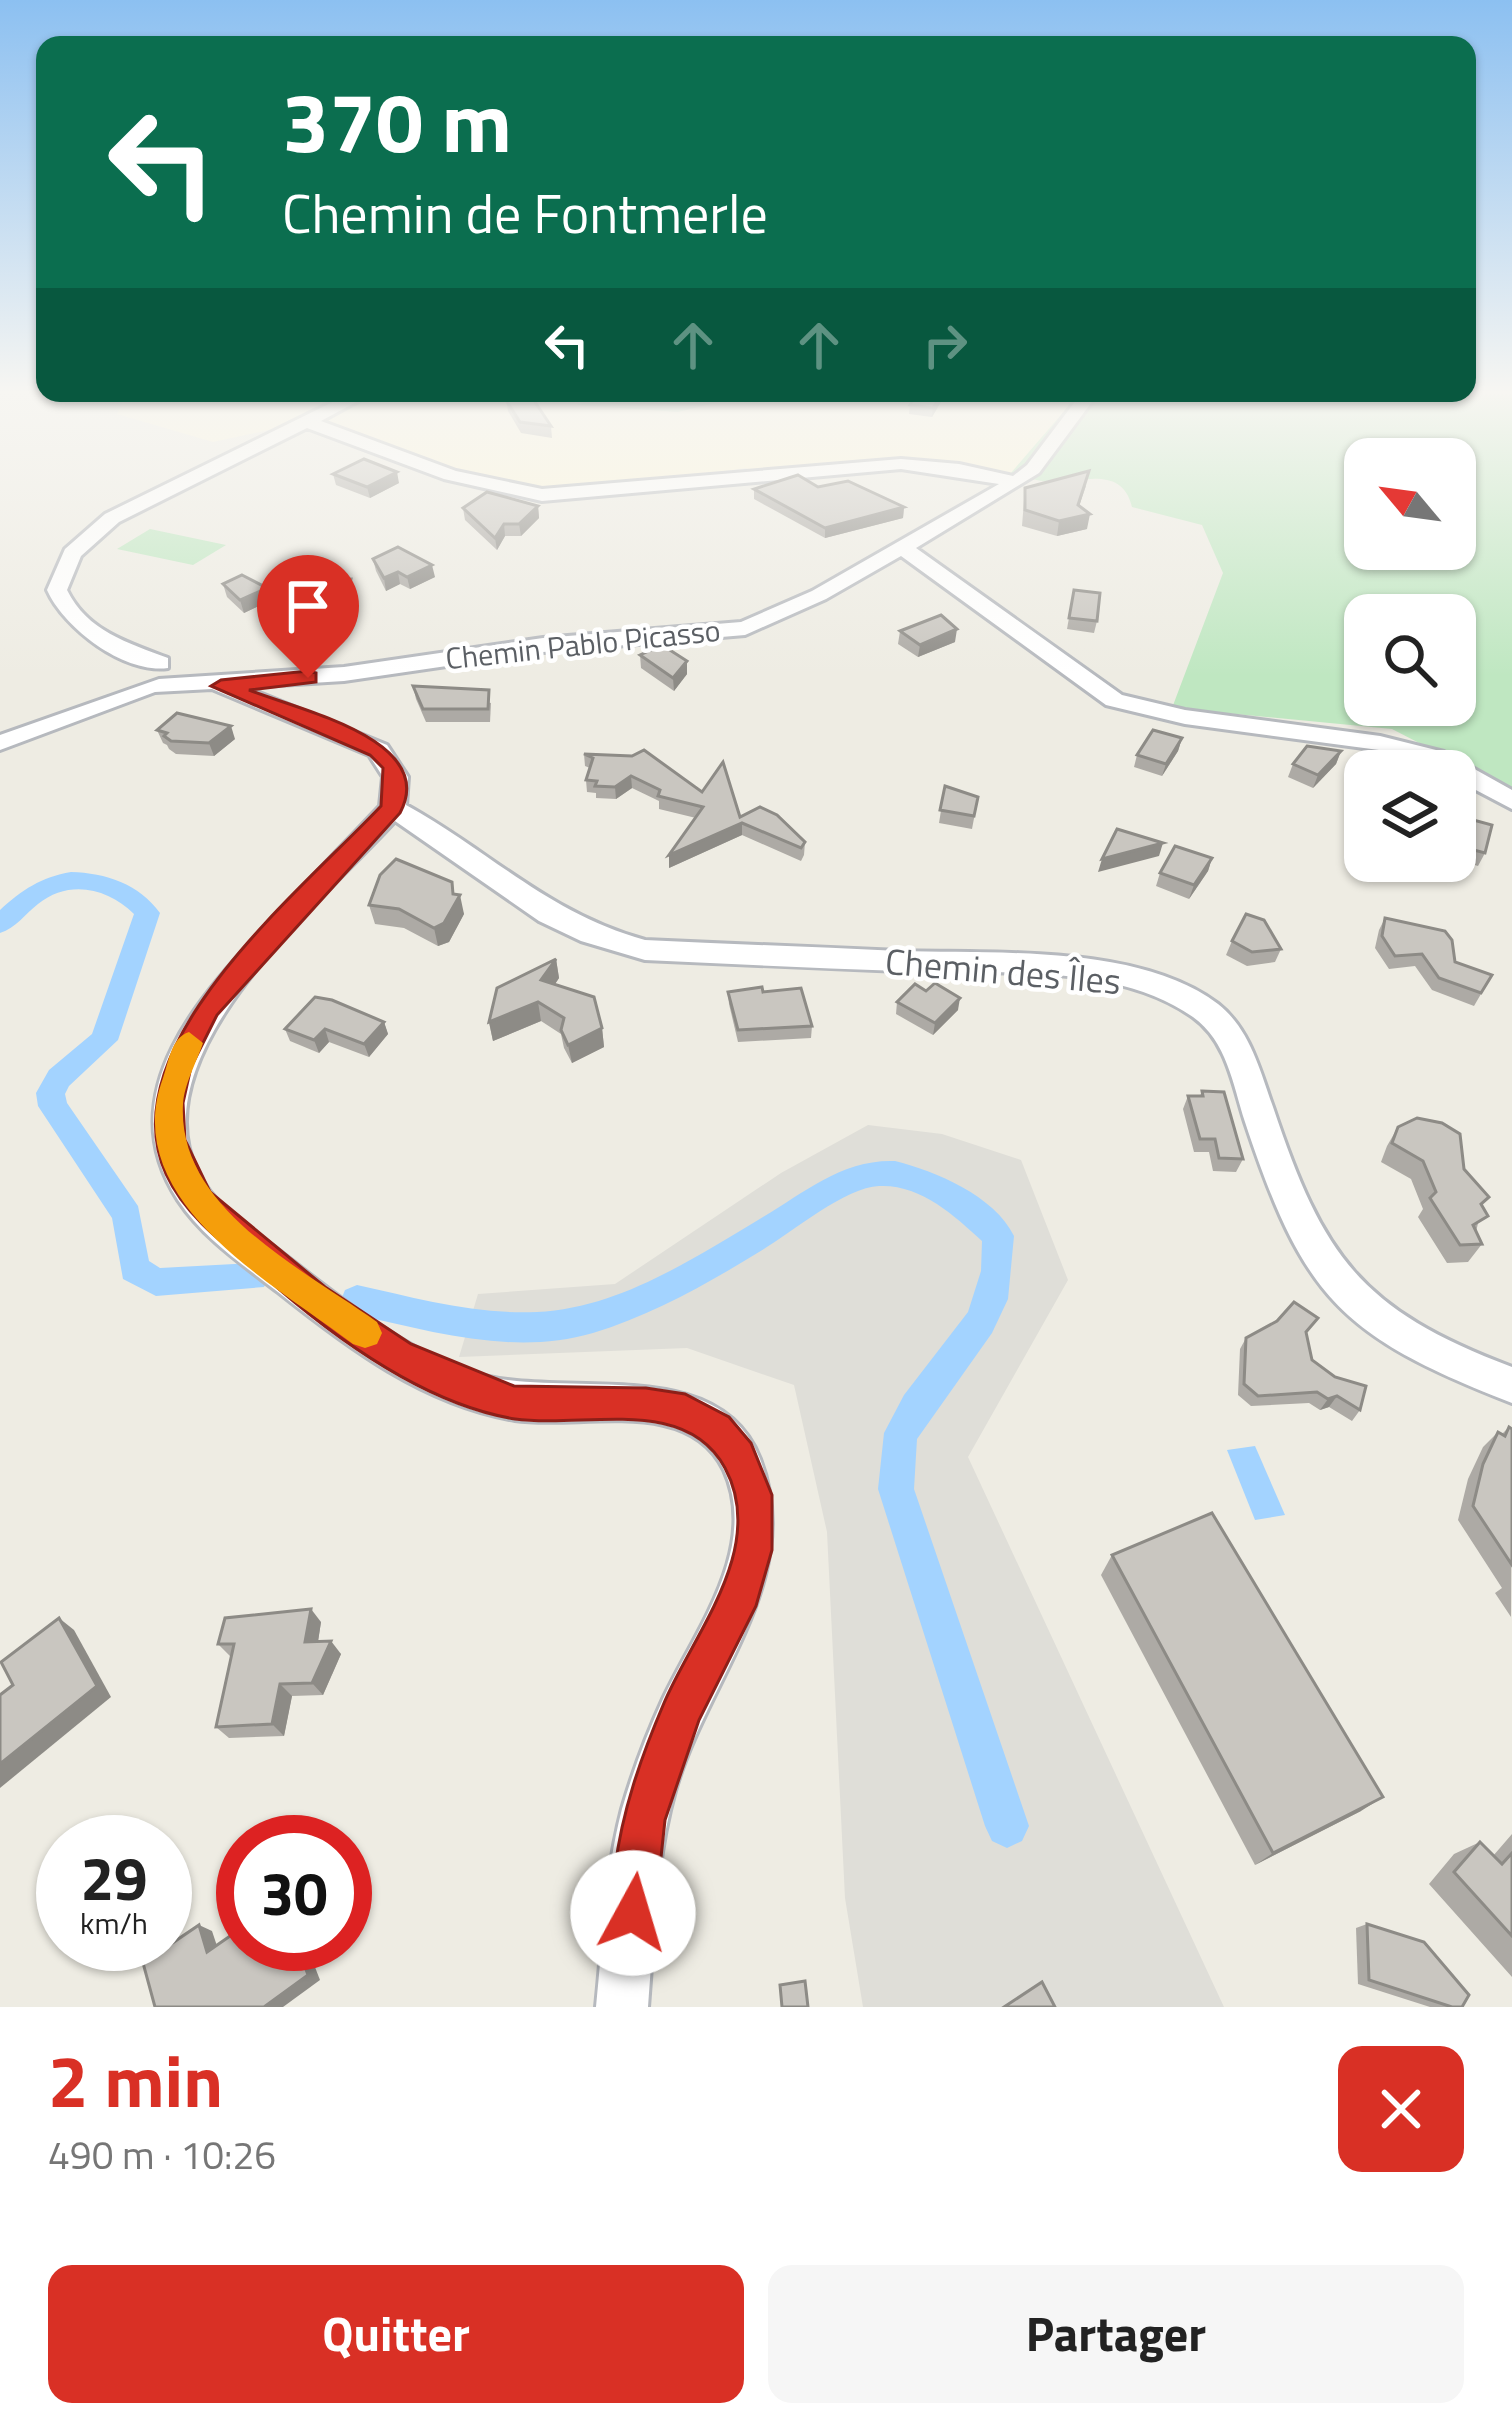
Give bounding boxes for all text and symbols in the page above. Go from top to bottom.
text: 370 m [282,57,512,185]
icon: left [84,84,240,240]
text: Chemin de Fontmerle [282,172,768,254]
icon: left [534,312,600,378]
icon: ahead [660,312,726,378]
icon: ahead [786,312,852,378]
icon: right [912,312,978,378]
north arrow [1344,438,1476,570]
map controls [1344,438,1476,882]
pin [257,555,359,678]
icon: arrive [275,573,341,639]
button: search [1344,594,1476,726]
street label: Chemin Pablo Picasso [443,607,723,681]
button: layers [1344,750,1476,882]
street label: Chemin des Îles [883,933,1123,1008]
speed limit sign: 30 [216,1815,372,1971]
text: 29 [80,1832,148,1923]
position arrow [570,1850,696,1976]
text: km/h [80,1900,148,1946]
text: 2 min [48,2025,223,2135]
button: close [1338,2046,1464,2172]
text: 490 m · 10:26 [48,2125,276,2184]
button: Quitter [48,2265,744,2403]
button: Partager [768,2265,1464,2403]

